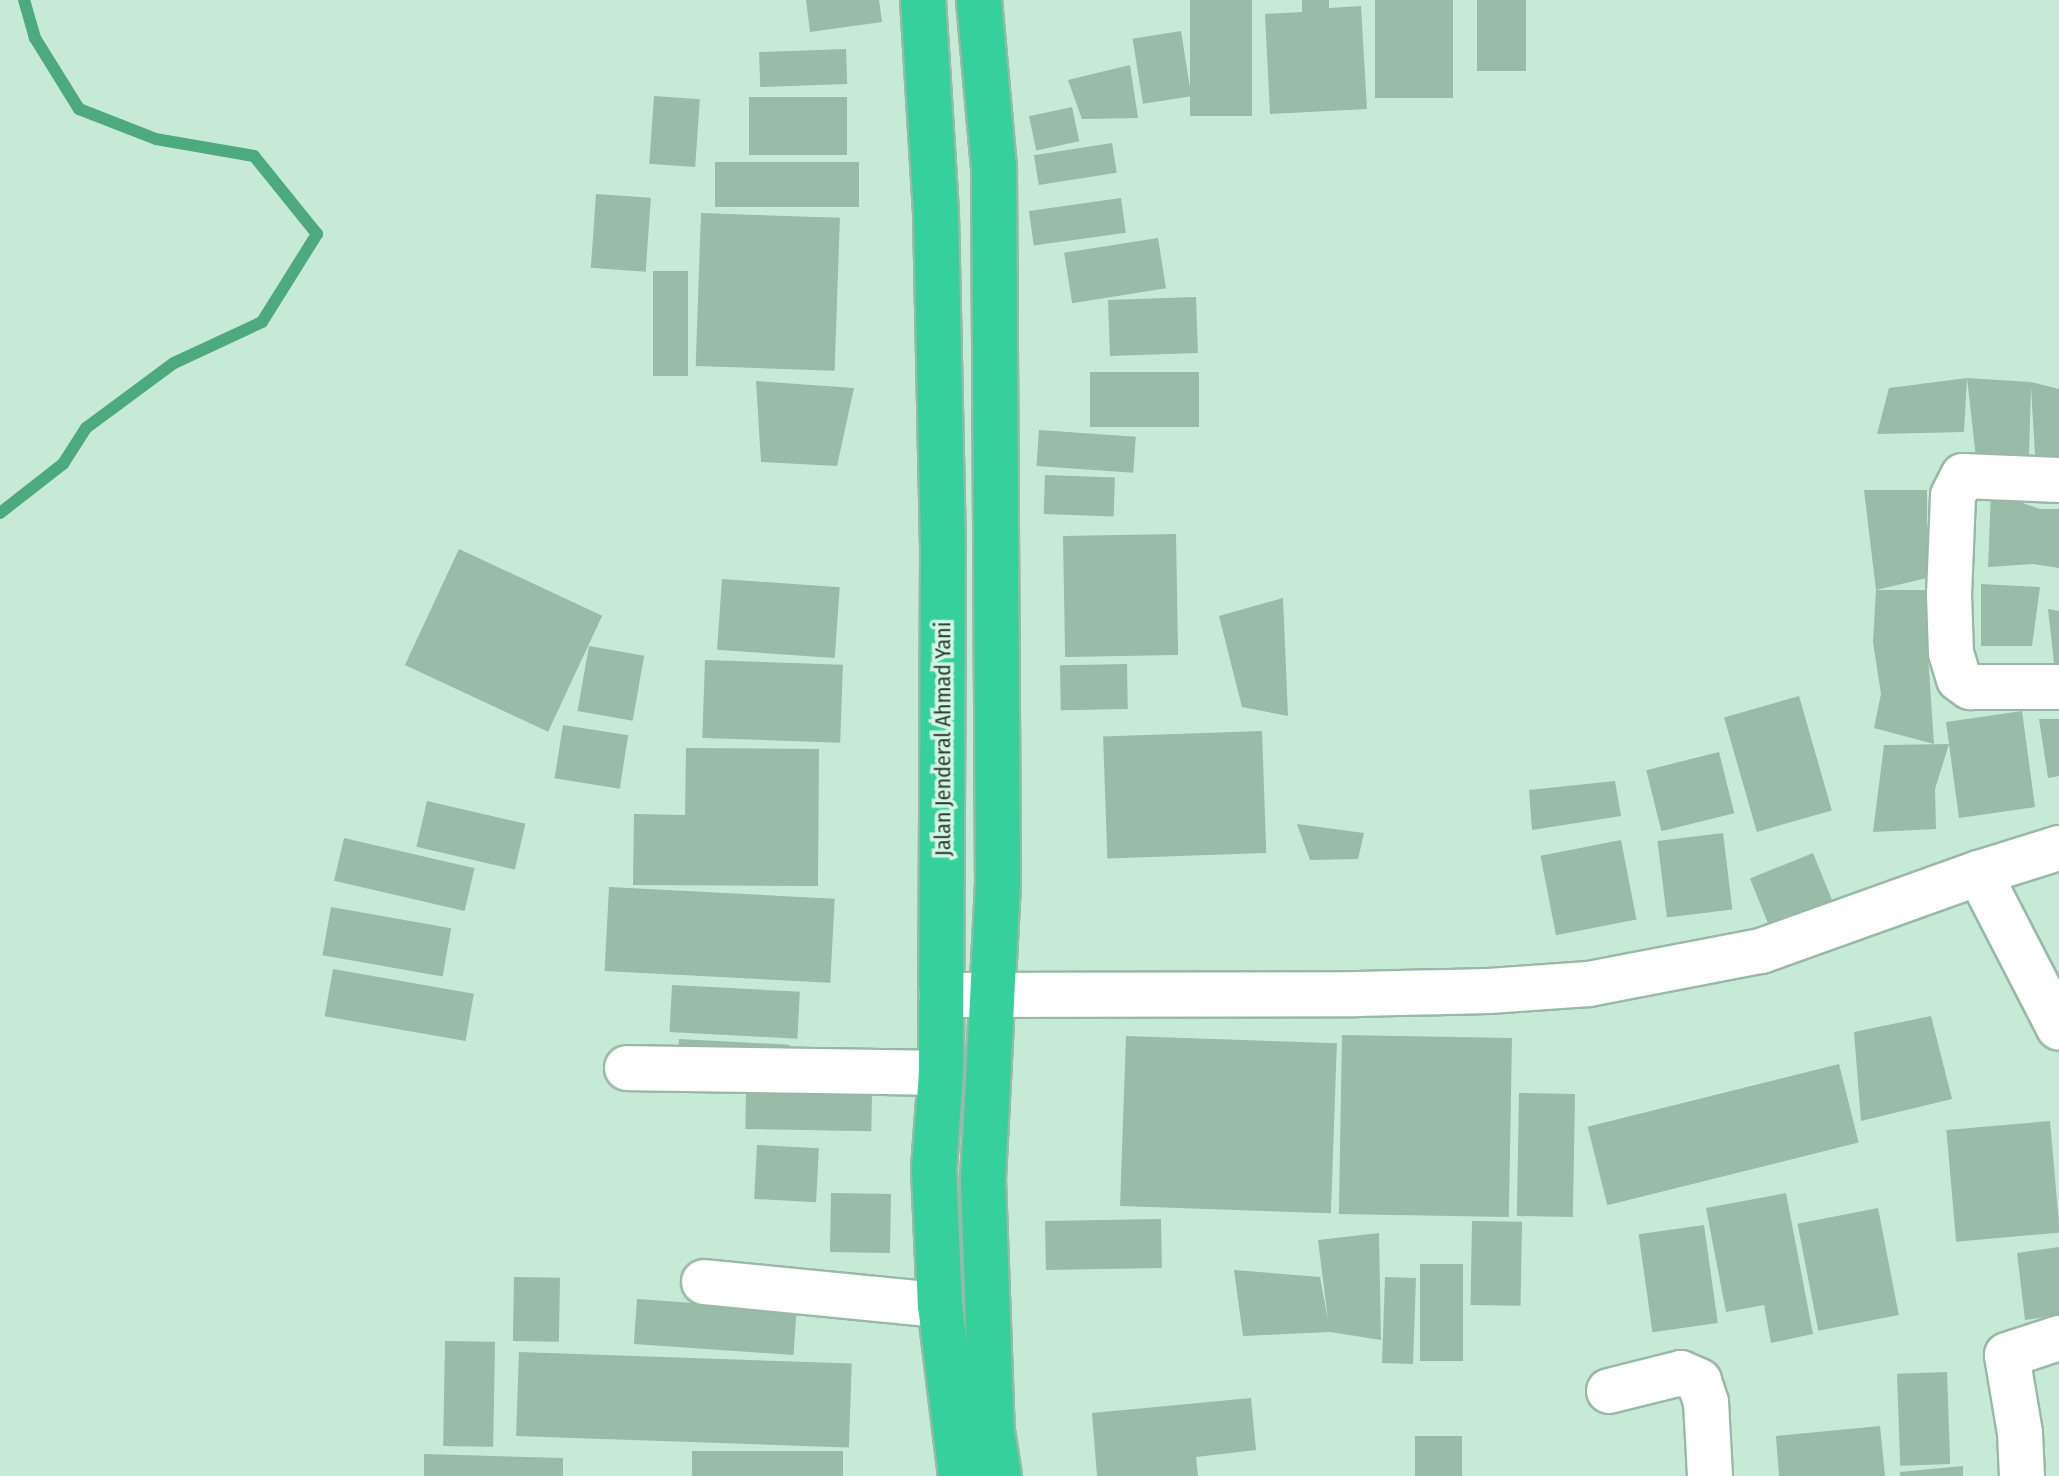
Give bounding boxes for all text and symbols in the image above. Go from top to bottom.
street label: Jalan Jenderal Ahmad Yani [930,622,956,856]

